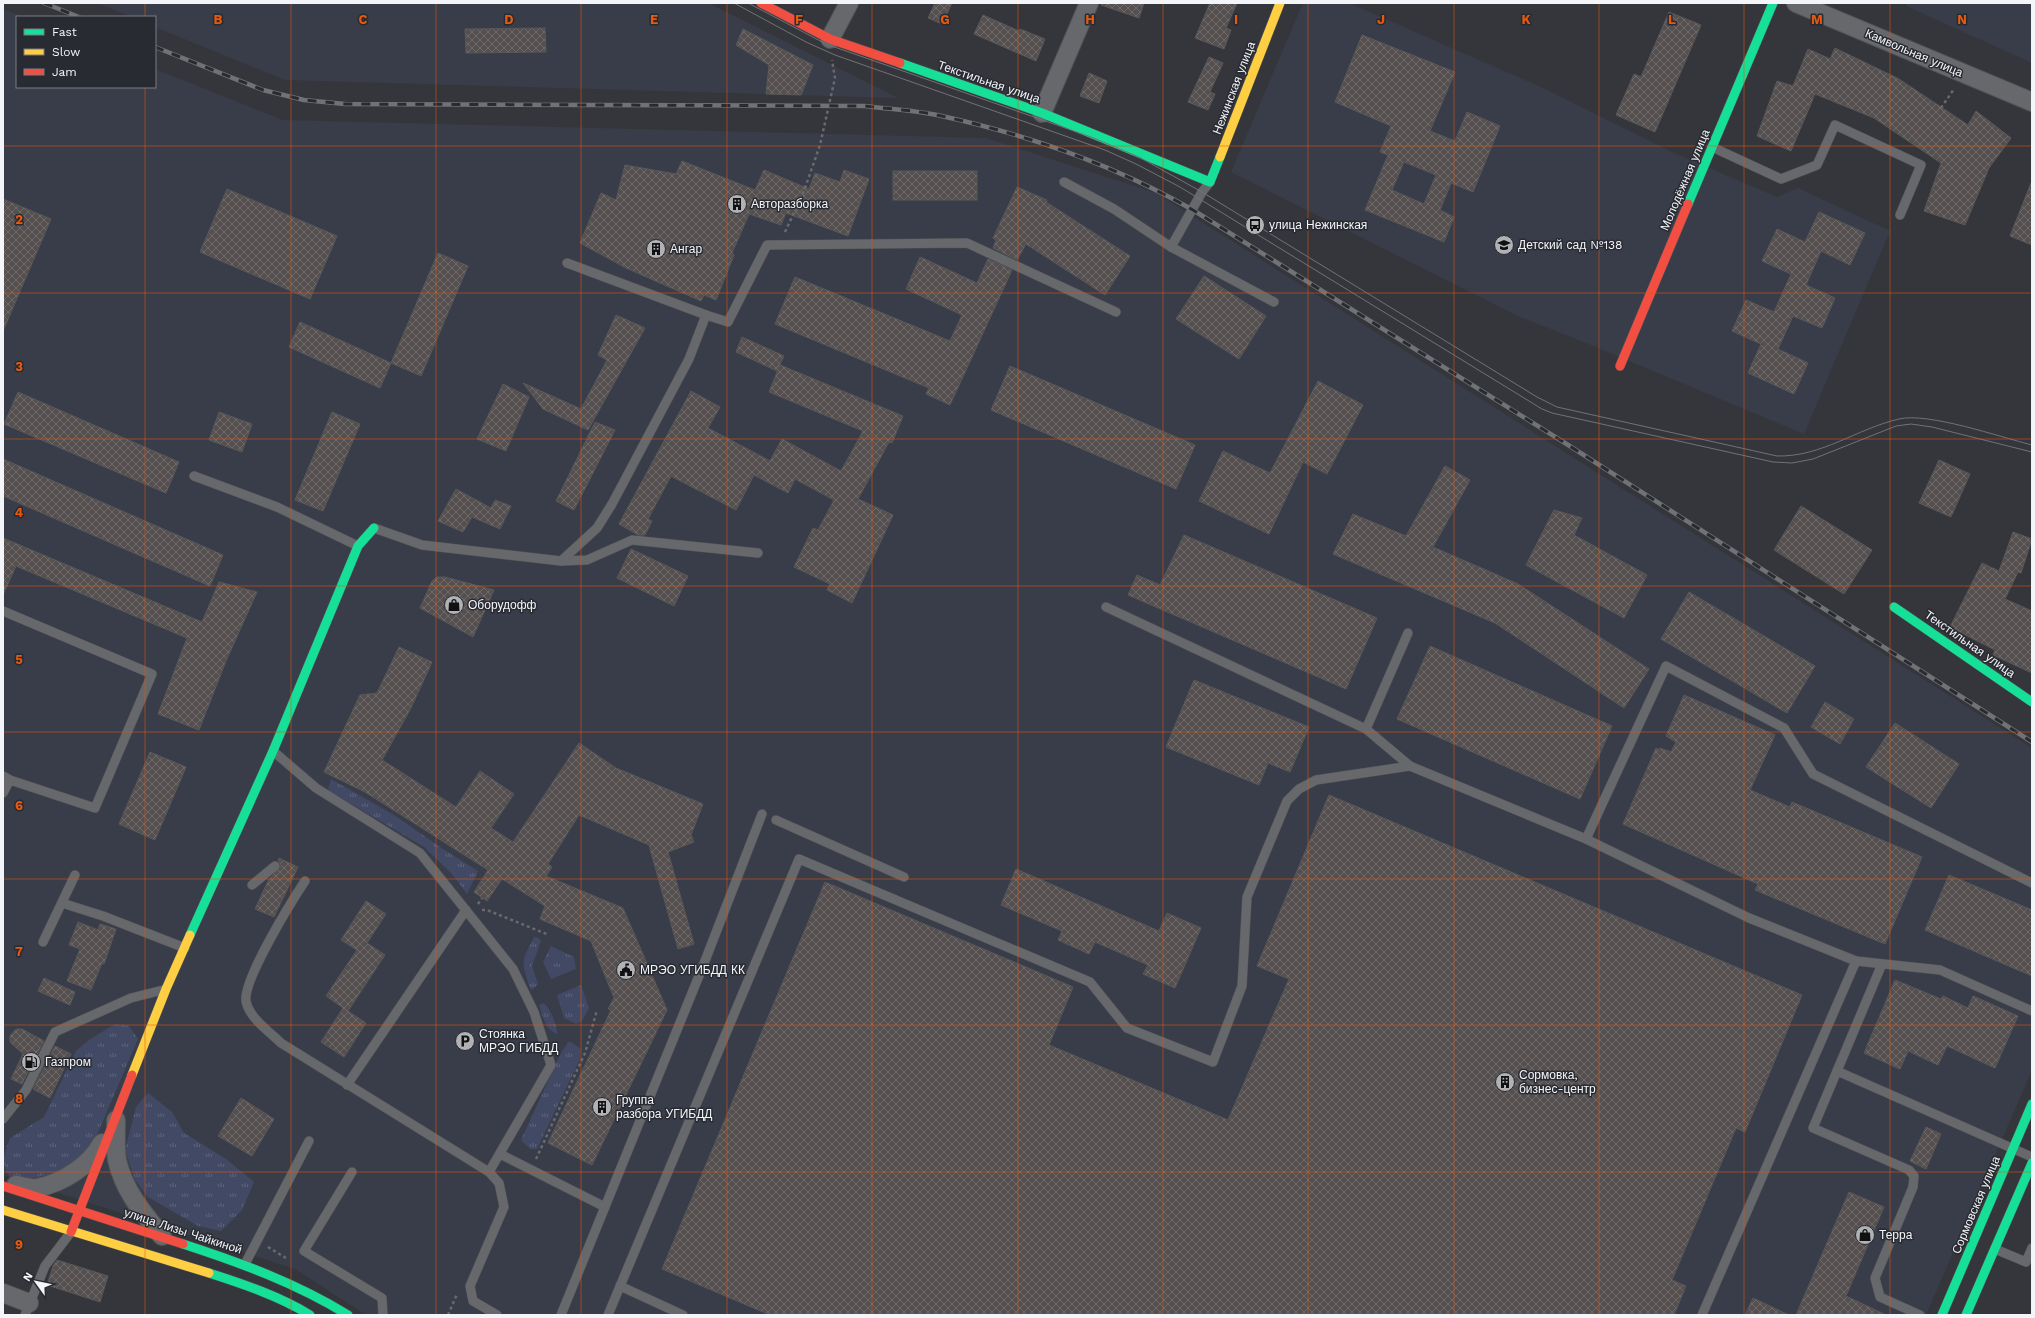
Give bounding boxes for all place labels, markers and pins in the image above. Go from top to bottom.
building icon: Авторазборка [726,193,748,215]
place label: Авторазборка [751,197,828,211]
bus stop icon: улица Нежинская [1244,214,1266,236]
place label: улица Нежинская [1269,218,1367,232]
school or university icon: Детский сад №138 [1493,234,1515,256]
building icon: Ангар [645,238,667,260]
place label: Детский сад №138 [1518,238,1622,252]
place label: Ангар [670,242,702,256]
shop icon: Оборудофф [443,594,465,616]
place label: Оборудофф [468,598,537,612]
public building icon: МРЭО УГИБДД КК [615,959,637,981]
place label: МРЭО УГИБДД КК [640,963,745,977]
place label: Стоянка МРЭО ГИБДД [479,1027,558,1055]
parking icon: Стоянка МРЭО ГИБДД [454,1030,476,1052]
fuel station icon: Газпром [20,1051,42,1073]
place label: Газпром [45,1055,91,1069]
place label: Сормовка, бизнес-центр [1519,1068,1596,1096]
building icon: Сормовка, бизнес-центр [1494,1071,1516,1093]
place label: Группа разбора УГИБДД [616,1093,712,1121]
building icon: Группа разбора УГИБДД [591,1096,613,1118]
shop icon: Терра [1854,1224,1876,1246]
place label: Терра [1879,1228,1913,1242]

